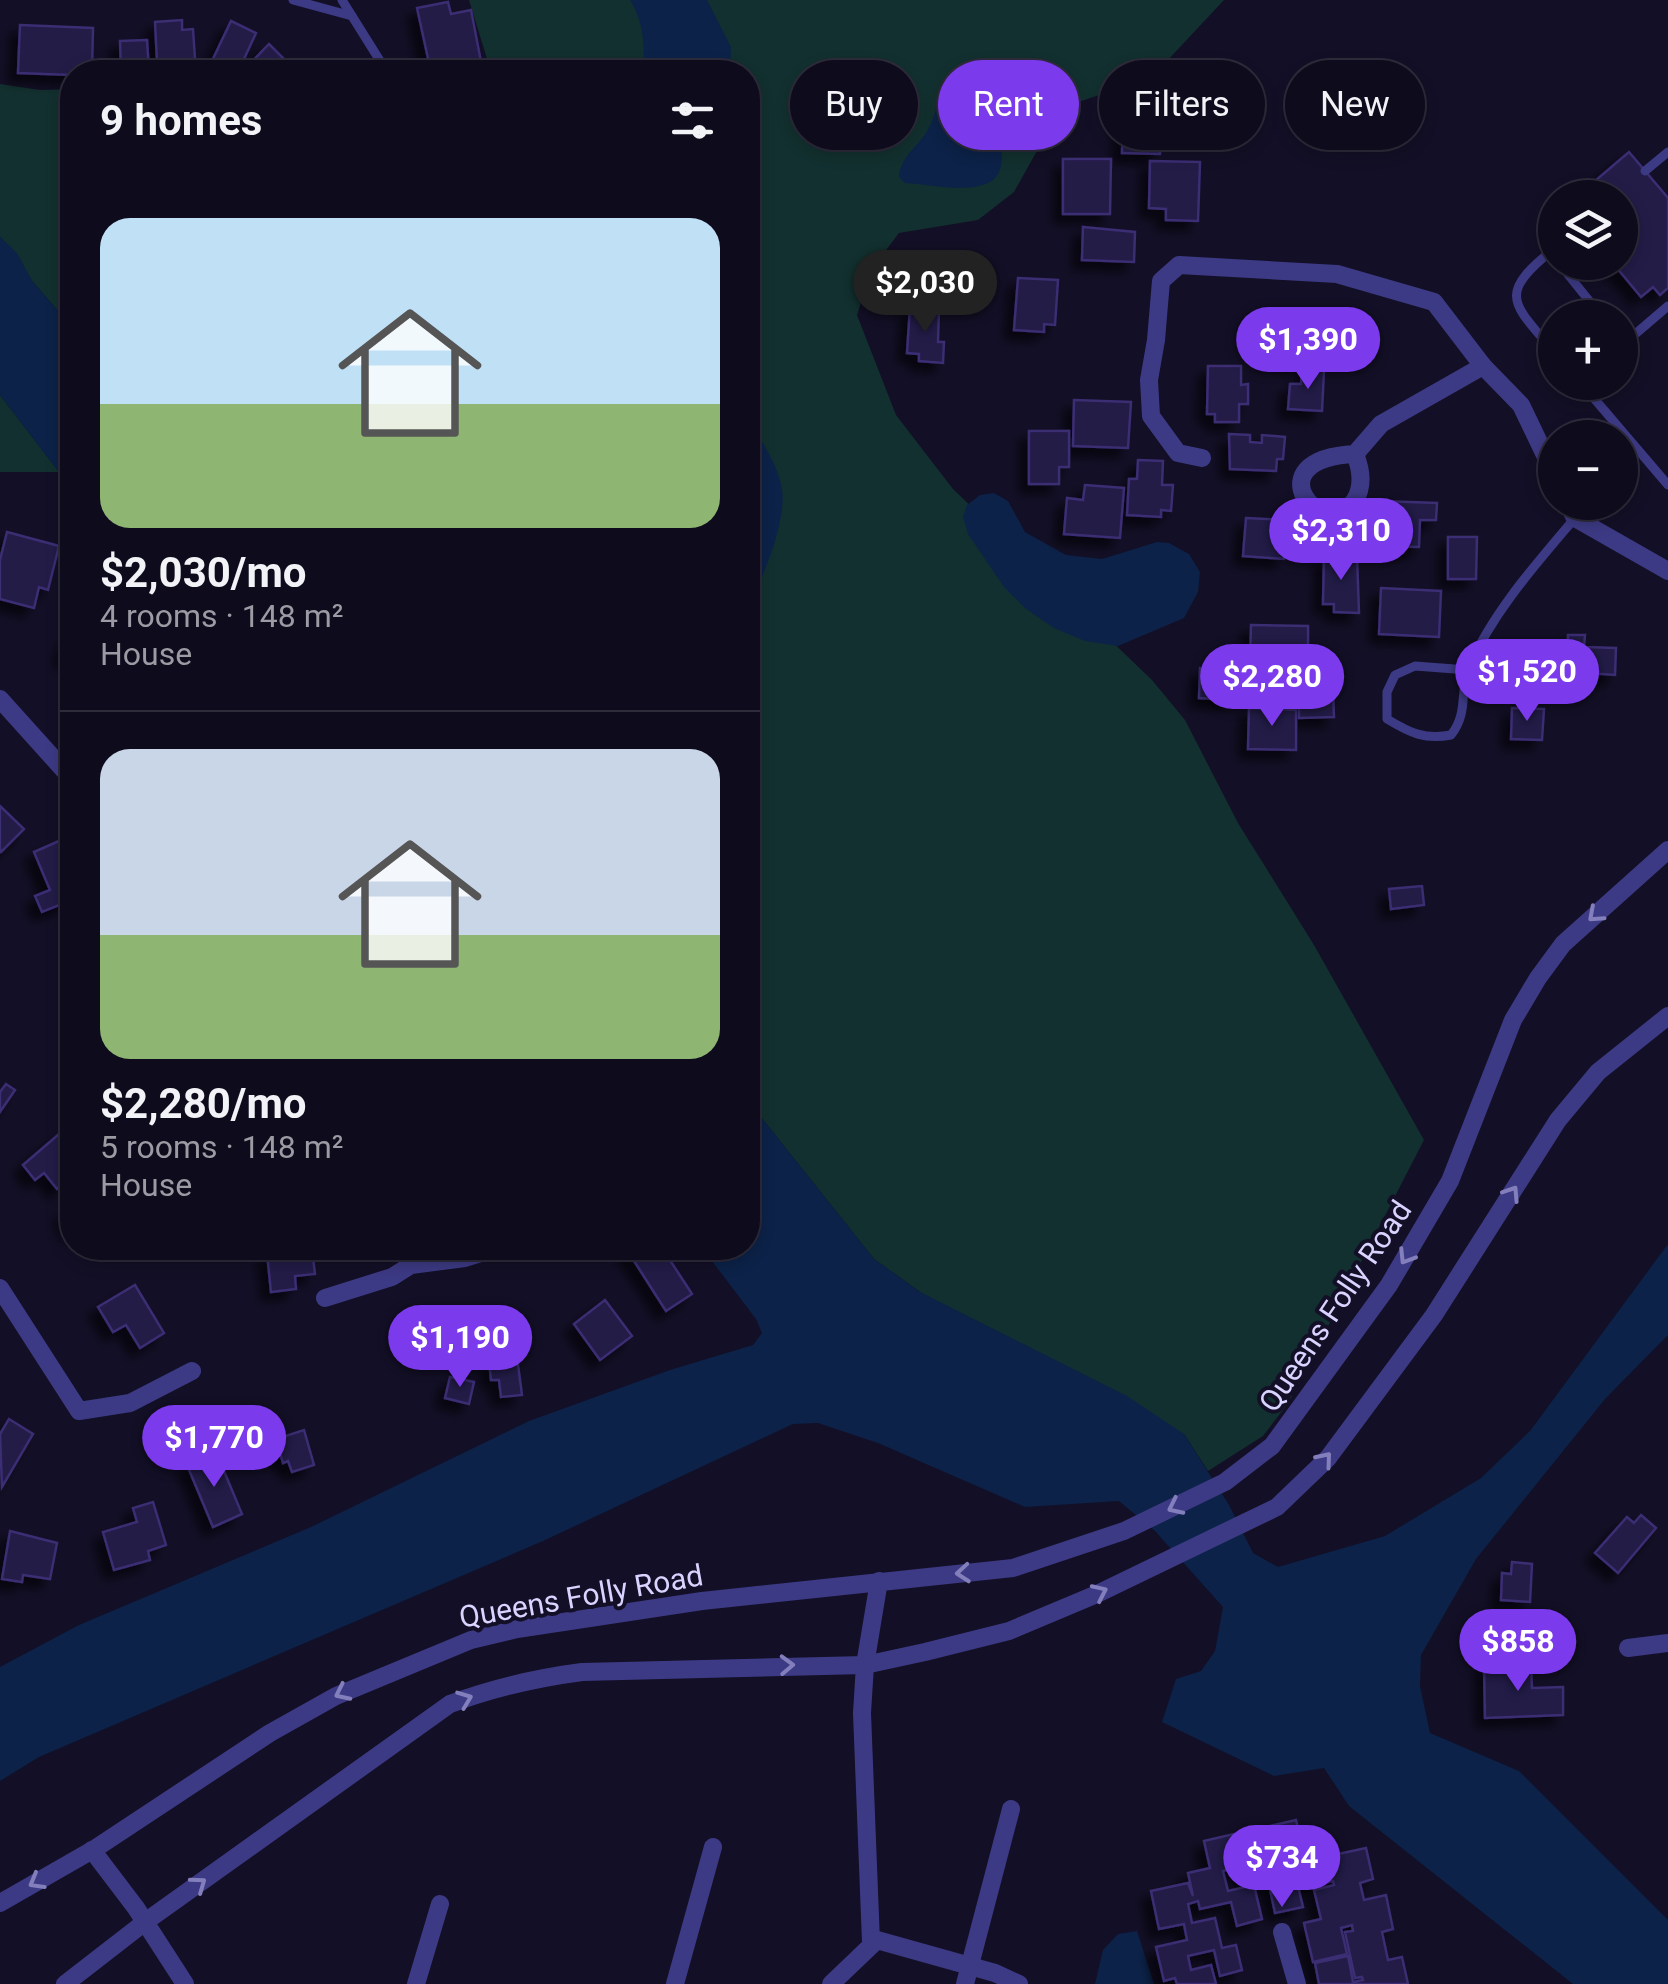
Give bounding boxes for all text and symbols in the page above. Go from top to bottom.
chip: Buy [790,60,918,150]
chip: Rent [938,60,1079,150]
chip: Filters [1099,60,1265,150]
chip: New [1285,60,1425,150]
icon: filters [665,93,720,148]
text: 9 homes [100,96,262,145]
map controls [1538,180,1638,520]
button: layers [1538,180,1638,280]
pin: $2,030 [844,250,1006,335]
text: $2,030 [875,263,975,301]
icon: home [320,283,500,463]
button: + [1538,300,1638,400]
pin: $1,390 [1227,307,1389,392]
text: $1,390 [1258,320,1358,358]
button: − [1538,420,1638,520]
pin: $2,310 [1260,498,1422,583]
text: $2,310 [1291,511,1391,549]
text: $2,030/mo [100,548,307,597]
text: 4 rooms · 148 m² [100,597,343,635]
text: House [100,635,192,673]
pin: $1,520 [1446,639,1608,724]
pin: $2,280 [1191,644,1353,729]
text: $1,520 [1477,652,1577,690]
text: $2,280 [1222,657,1322,695]
icon: home [320,814,500,994]
one-way arrow [1588,903,1607,921]
text: $2,280/mo [100,1079,307,1128]
text: 5 rooms · 148 m² [100,1128,343,1166]
text: House [100,1166,192,1204]
one-way arrow [1499,1186,1518,1204]
street label: Queens Folly Road [1251,1194,1419,1418]
one-way arrow [1400,1246,1419,1264]
pin: $1,190 [379,1305,541,1390]
text: $1,190 [410,1318,510,1356]
pin: $1,770 [133,1405,295,1490]
text: $1,770 [164,1418,264,1456]
one-way arrow [1314,1452,1332,1470]
one-way arrow [1167,1494,1185,1514]
street label: Queens Folly Road [456,1557,706,1635]
one-way arrow [954,1562,970,1583]
one-way arrow [1090,1585,1108,1605]
pin: $858 [1459,1609,1577,1694]
text: $858 [1481,1622,1555,1660]
one-way arrow [779,1655,795,1676]
one-way arrow [334,1681,352,1701]
one-way arrow [456,1690,473,1710]
pin: $734 [1223,1825,1341,1910]
text: $734 [1245,1838,1319,1876]
one-way arrow [29,1870,47,1889]
one-way arrow [188,1878,206,1895]

